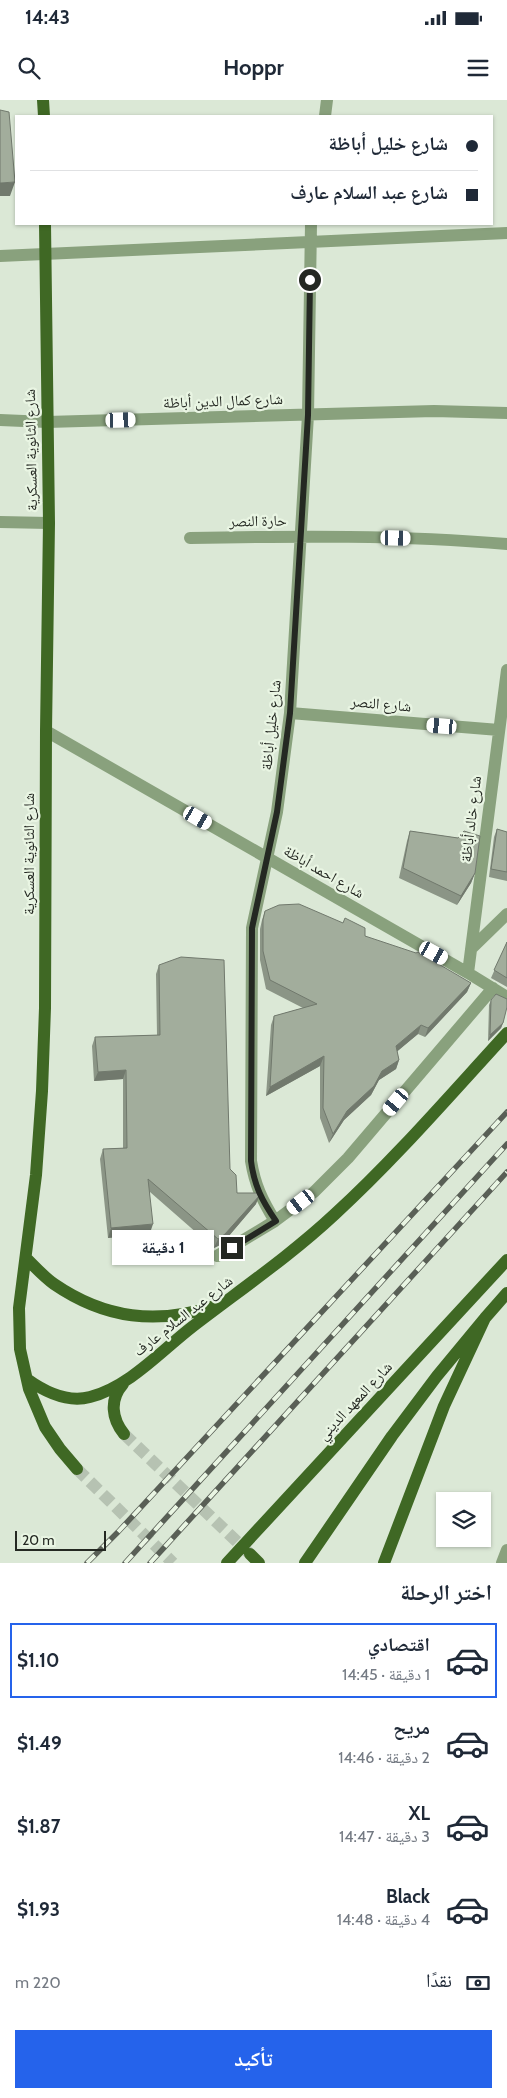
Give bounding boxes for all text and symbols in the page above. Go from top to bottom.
text: 14:43 [25,6,70,29]
icon: search [15,54,43,82]
text: Hoppr [223,54,284,81]
icon: menu [464,54,492,82]
text: شارع خليل أباظة [328,132,448,155]
text: شارع عبد السلام عارف [290,181,448,204]
route start [299,269,321,291]
street label: شارع الثانوية العسكرية [21,389,42,511]
street label: شارع كمال الدين أباظة [163,390,283,413]
car [105,412,136,428]
street label: حارة النصر [228,511,287,531]
car [380,530,411,546]
street label: شارع خليل أباظة [257,679,286,771]
street label: شارع النصر [349,692,412,717]
car [426,717,457,735]
street label: شارع خالد أباظة [457,775,486,863]
street label: شارع الثانوية العسكرية [20,793,39,915]
car [181,804,214,832]
street label: شارع احمد أباظة [280,842,368,903]
car [417,939,450,967]
car [380,1086,411,1118]
car [284,1187,317,1217]
callout: 1 دقيقة [112,1230,214,1266]
route end [221,1237,243,1259]
text: 1 دقيقة [141,1238,185,1257]
street label: شارع عبد السلام عارف [130,1272,237,1361]
street label: شارع المعهد الديني [314,1358,398,1446]
map controls [436,1492,491,1547]
button: layers [436,1492,491,1547]
scale bar [15,1528,106,1551]
text: 20 m [22,1531,55,1549]
text: اختر الرحلة [400,1579,492,1606]
text: اقتصادي [368,1633,430,1656]
icon: car [445,1638,490,1683]
text: $1.10 [17,1649,59,1672]
text: 1 دقيقة · 14:45 [342,1665,430,1684]
text: مريح [393,1716,430,1739]
icon: car [445,1721,490,1766]
text: $1.49 [17,1732,62,1755]
text: 2 دقيقة · 14:46 [338,1748,430,1767]
text: XL [409,1802,430,1825]
icon: car [445,1804,490,1849]
text: $1.87 [17,1815,60,1838]
text: 3 دقيقة · 14:47 [339,1827,430,1846]
text: Black [386,1885,430,1908]
icon: car [445,1887,490,1932]
text: $1.93 [17,1898,60,1921]
text: 4 دقيقة · 14:48 [337,1910,430,1929]
text: نقدًا [426,1969,452,1992]
icon: cash [464,1969,492,1997]
text: 220 m [15,1973,61,1992]
button: تأكيد [15,2030,492,2088]

